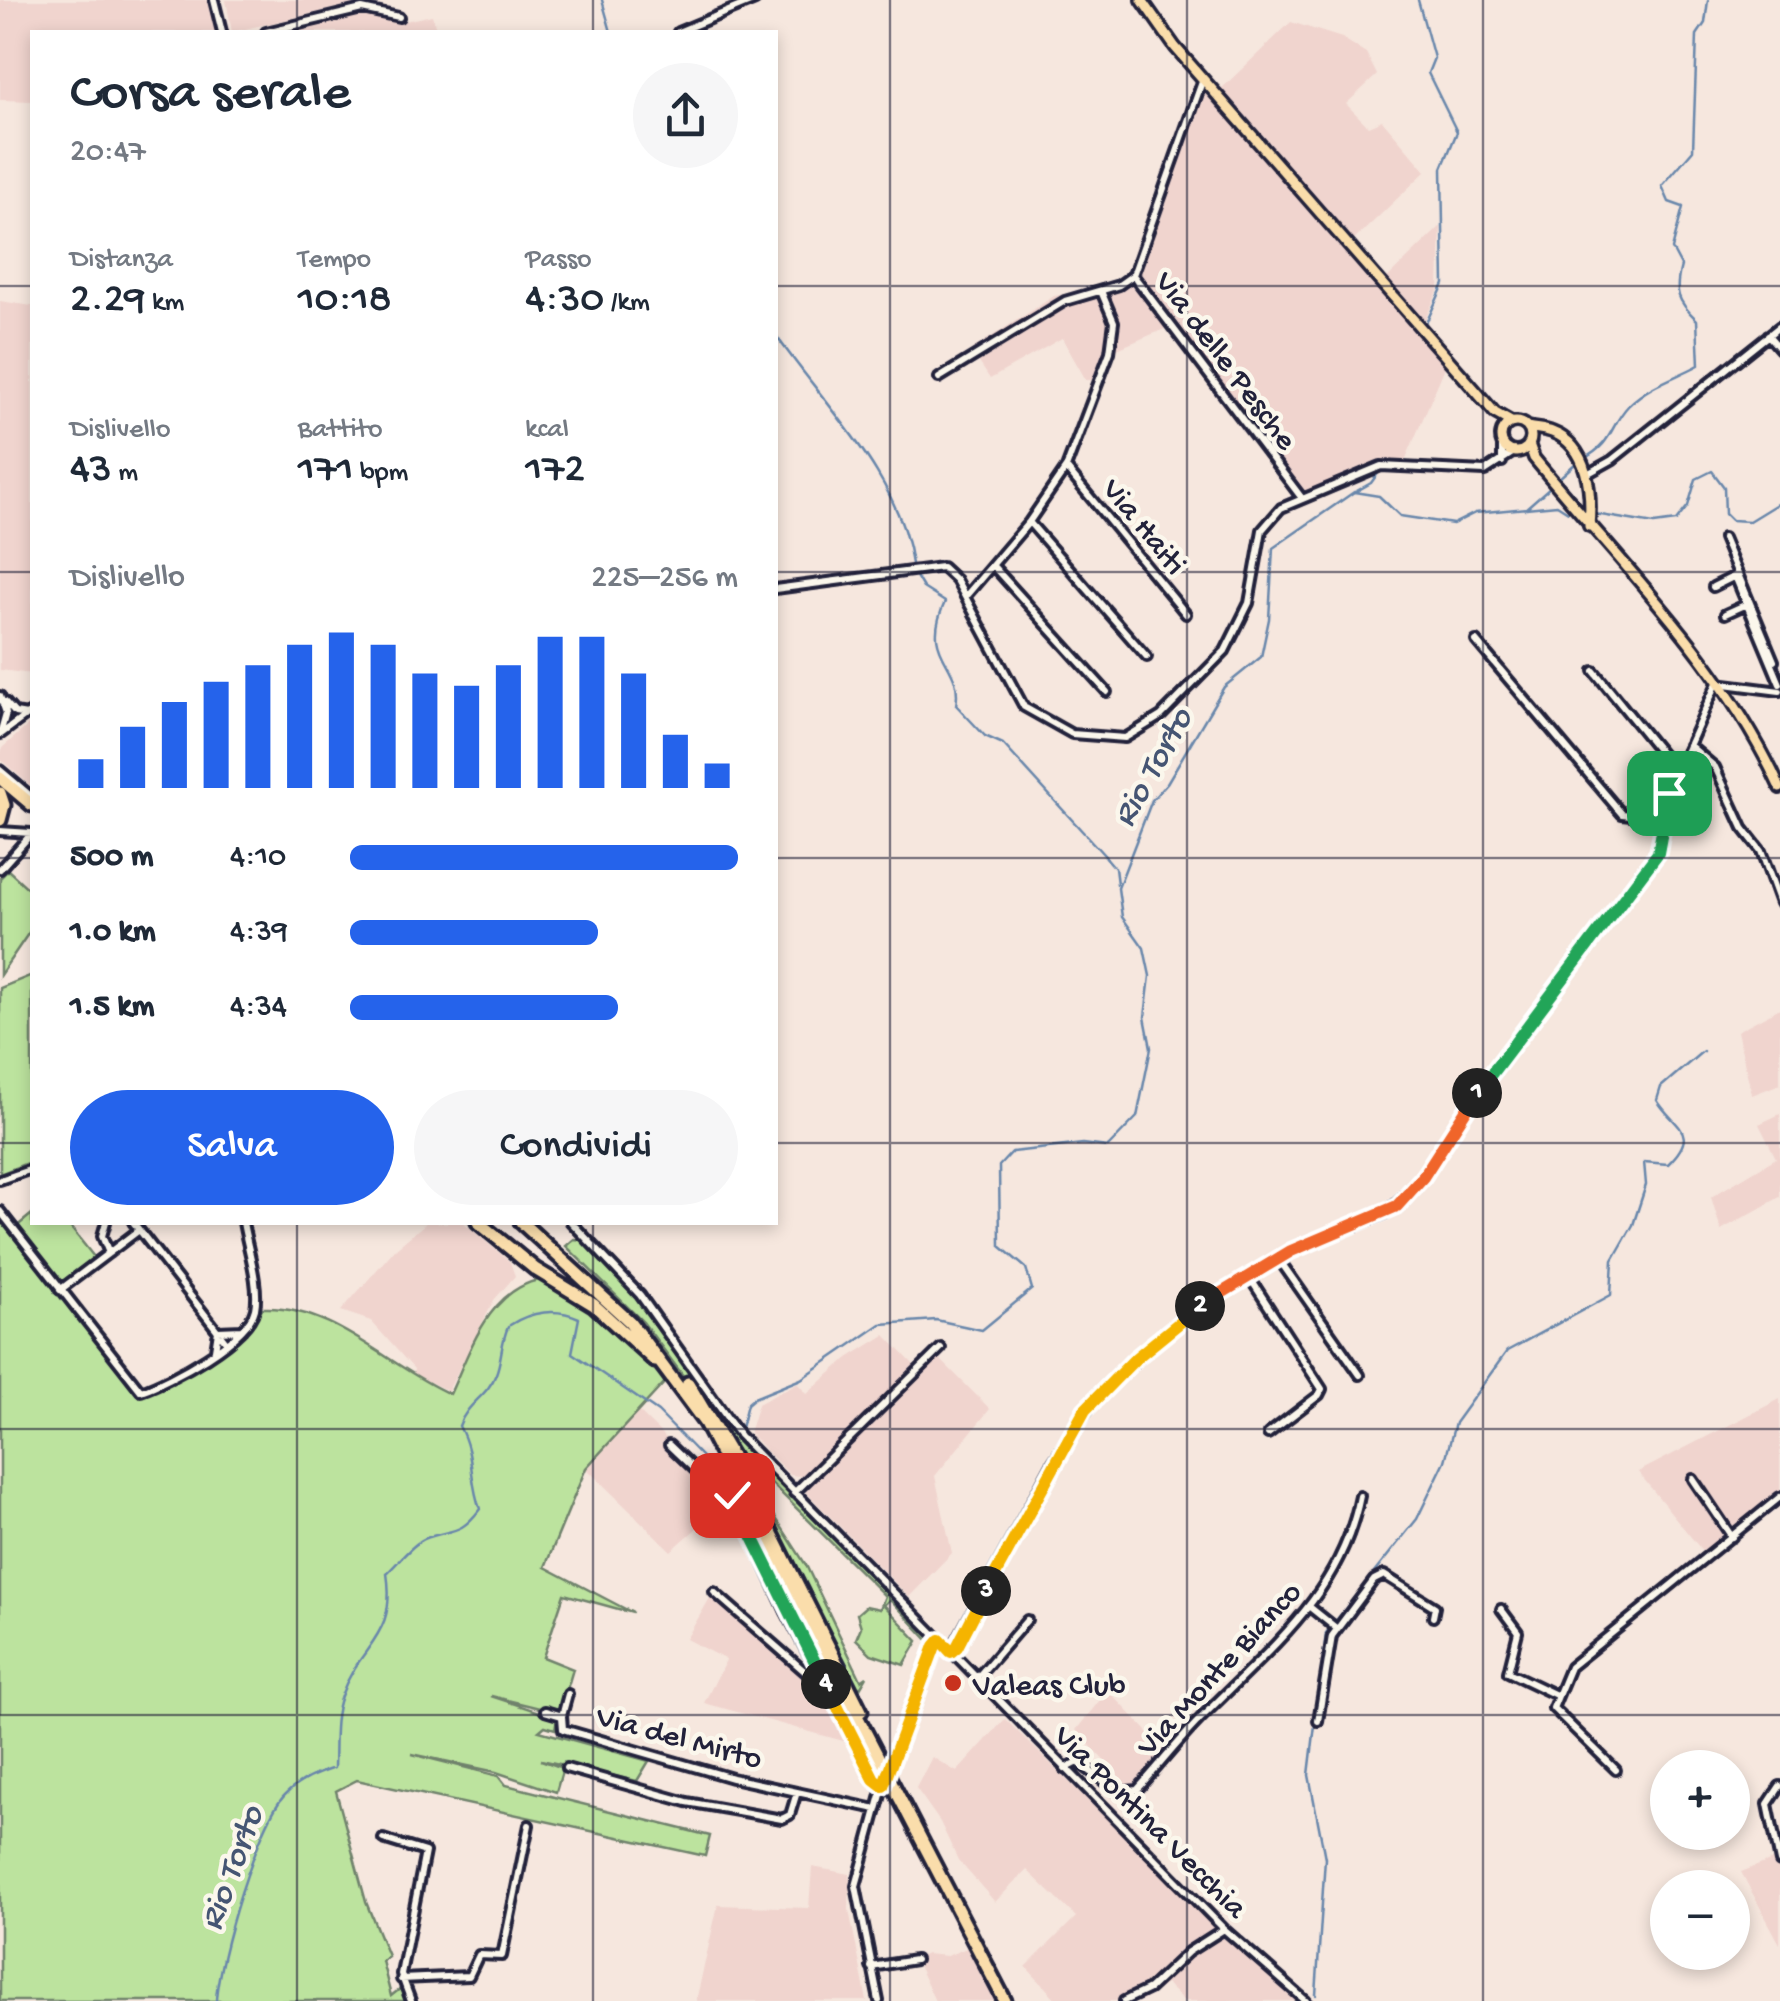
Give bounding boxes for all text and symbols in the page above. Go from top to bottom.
button: share [633,63,738,168]
text: Corsa serale [70,64,351,128]
text: 20:47 [70,134,146,172]
text: Distanza [70,244,173,277]
text: Tempo [298,244,371,277]
text: Passo [525,244,591,277]
street label: Via delle Pesche [1144,264,1304,459]
text: 2.29 [70,277,145,326]
text: 10:18 [298,277,392,326]
text: 4:30 [525,277,604,326]
text: km [145,287,184,320]
text: /km [604,287,650,320]
text: Dislivello [70,414,171,447]
text: Battito [298,414,382,447]
text: kcal [525,414,569,447]
text: 43 [70,447,112,496]
text: 171 [298,447,353,496]
text: 172 [525,447,585,496]
text: m [112,457,138,490]
text: bpm [353,457,409,490]
street label: Via Haiti [1091,471,1192,584]
text: Dislivello [70,560,185,598]
text: 225–256 m [591,560,738,598]
water label: Rio Torto [1106,701,1205,835]
pin [1627,751,1712,836]
icon: arrive [1642,766,1697,821]
text: 500 m [70,839,153,877]
text: 4:10 [230,839,286,877]
text: 1.0 km [70,914,156,952]
text: 4:39 [230,914,288,952]
text: 1.5 km [70,989,154,1027]
text: 4:34 [230,989,287,1027]
pin: 1 [1452,1068,1502,1118]
text: 1 [1471,1076,1483,1109]
button: Salva [70,1090,394,1205]
button: Condividi [414,1090,738,1205]
pin: 2 [1175,1281,1225,1331]
text: 2 [1193,1289,1207,1322]
pin [690,1453,775,1538]
icon: check [705,1468,760,1523]
pin: 3 [961,1566,1011,1616]
text: 3 [979,1574,993,1607]
street label: Via Monte Bianco [1129,1575,1311,1766]
pin: 4 [801,1659,851,1709]
text: 4 [819,1667,833,1700]
place label: Valeas Club [972,1669,1126,1707]
marker: Valeas Club [942,1672,964,1694]
street label: Via del Mirto [591,1699,766,1780]
street label: Via Pontina Vecchia [1043,1718,1254,1929]
map controls [1650,1750,1750,1970]
button: + [1650,1750,1750,1850]
water label: Rio Torto [193,1800,276,1936]
button: − [1650,1870,1750,1970]

